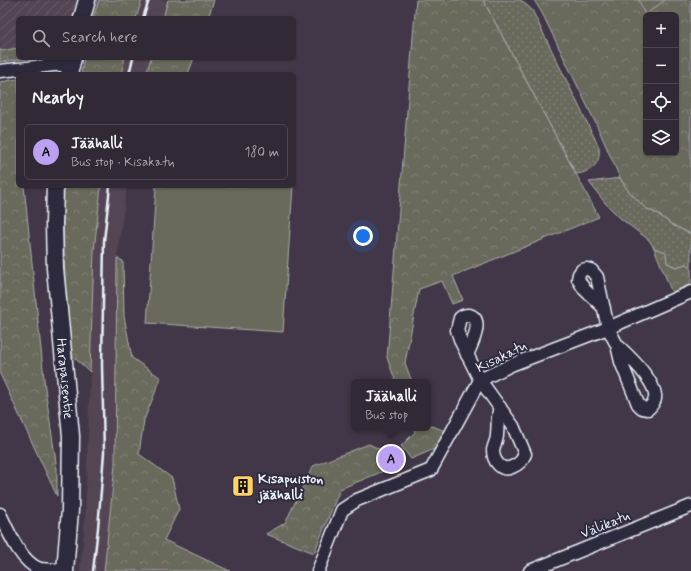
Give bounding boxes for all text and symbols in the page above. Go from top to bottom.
map controls [643,12,679,156]
button: + [643,12,679,48]
search box [16,16,296,60]
icon: search [30,27,52,49]
text: Search here [62,28,138,48]
button: − [643,48,679,84]
button: locate [643,84,679,120]
text: Nearby [32,87,84,109]
button: layers [643,120,679,156]
text: Jäähalli [71,134,123,154]
text: A [42,144,50,161]
text: 180 m [244,144,279,161]
text: Bus stop · Kisakatu [71,154,175,171]
your location [353,226,373,246]
street label: Harapaisentie [52,337,77,420]
street label: Kisakatu [473,337,530,377]
popup [351,379,431,431]
text: Jäähalli [365,387,417,407]
text: Bus stop [365,407,408,424]
pin: A [378,444,404,474]
place label: Kisapuiston jäähalli [257,470,323,504]
building icon: Kisapuiston jäähalli [230,473,256,499]
street label: Välikatu [578,507,633,543]

